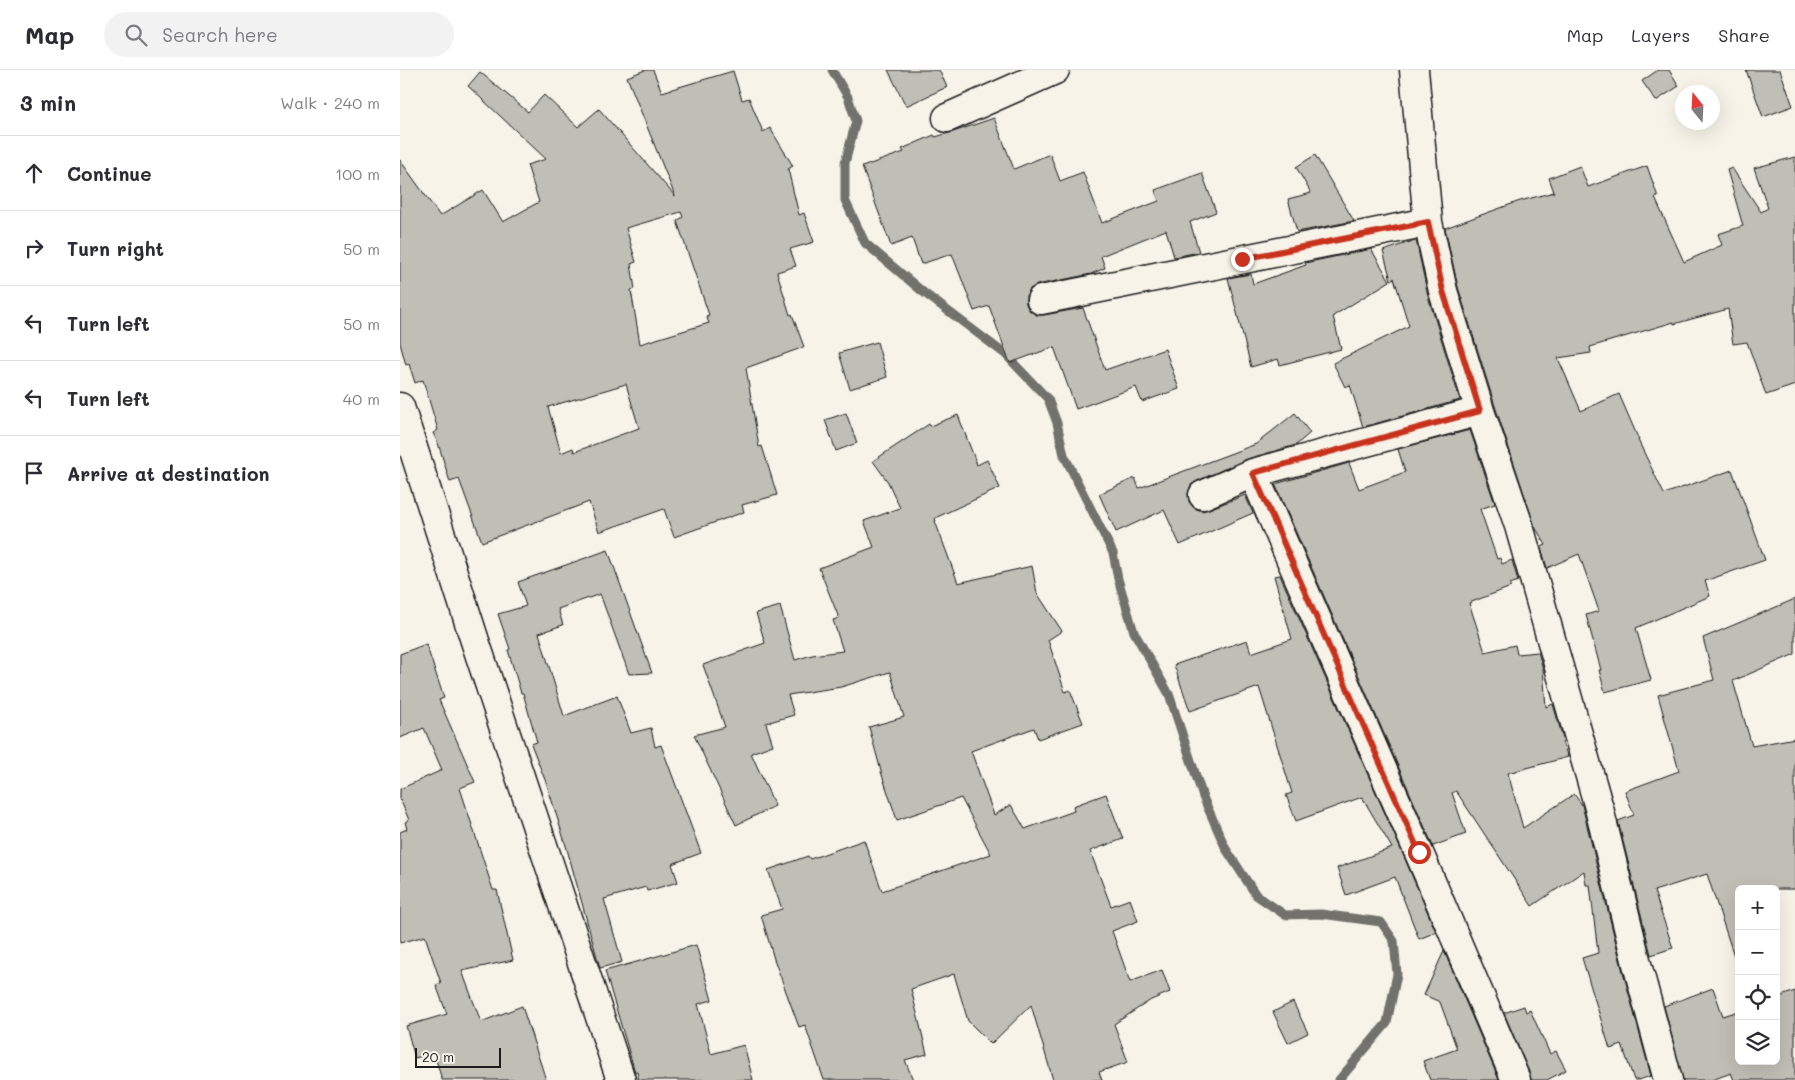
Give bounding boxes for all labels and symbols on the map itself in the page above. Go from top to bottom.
north arrow [1675,85,1720,130]
route end [1231,248,1254,271]
route start [1408,841,1431,864]
scale bar [415,1045,501,1068]

